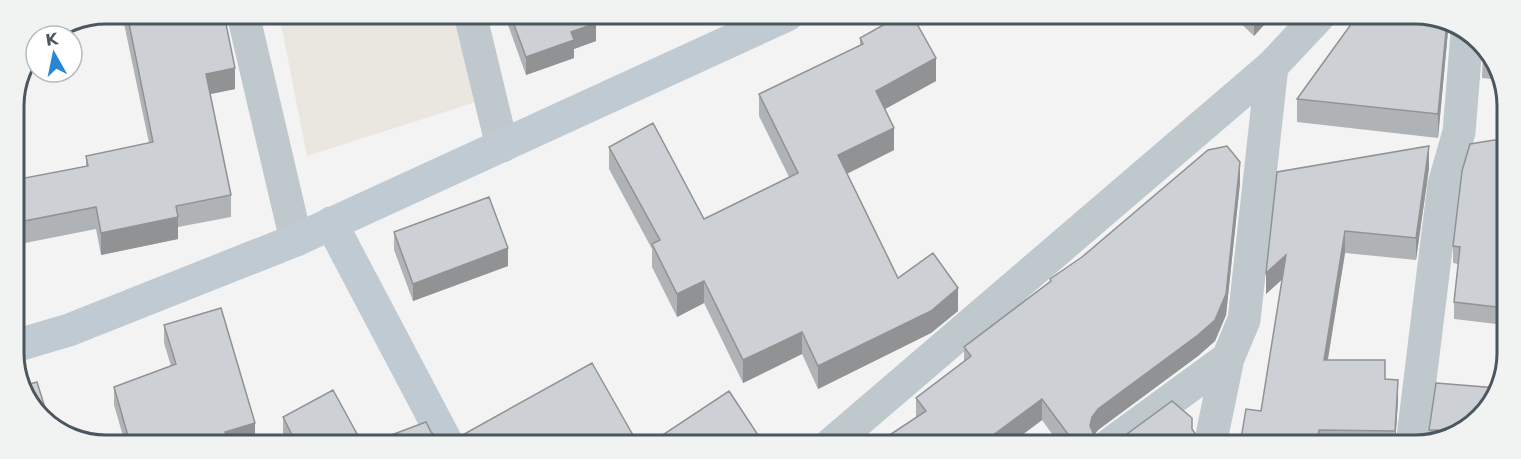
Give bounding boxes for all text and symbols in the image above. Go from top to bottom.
north arrow [24,24,84,84]
text: K [44,29,60,50]

